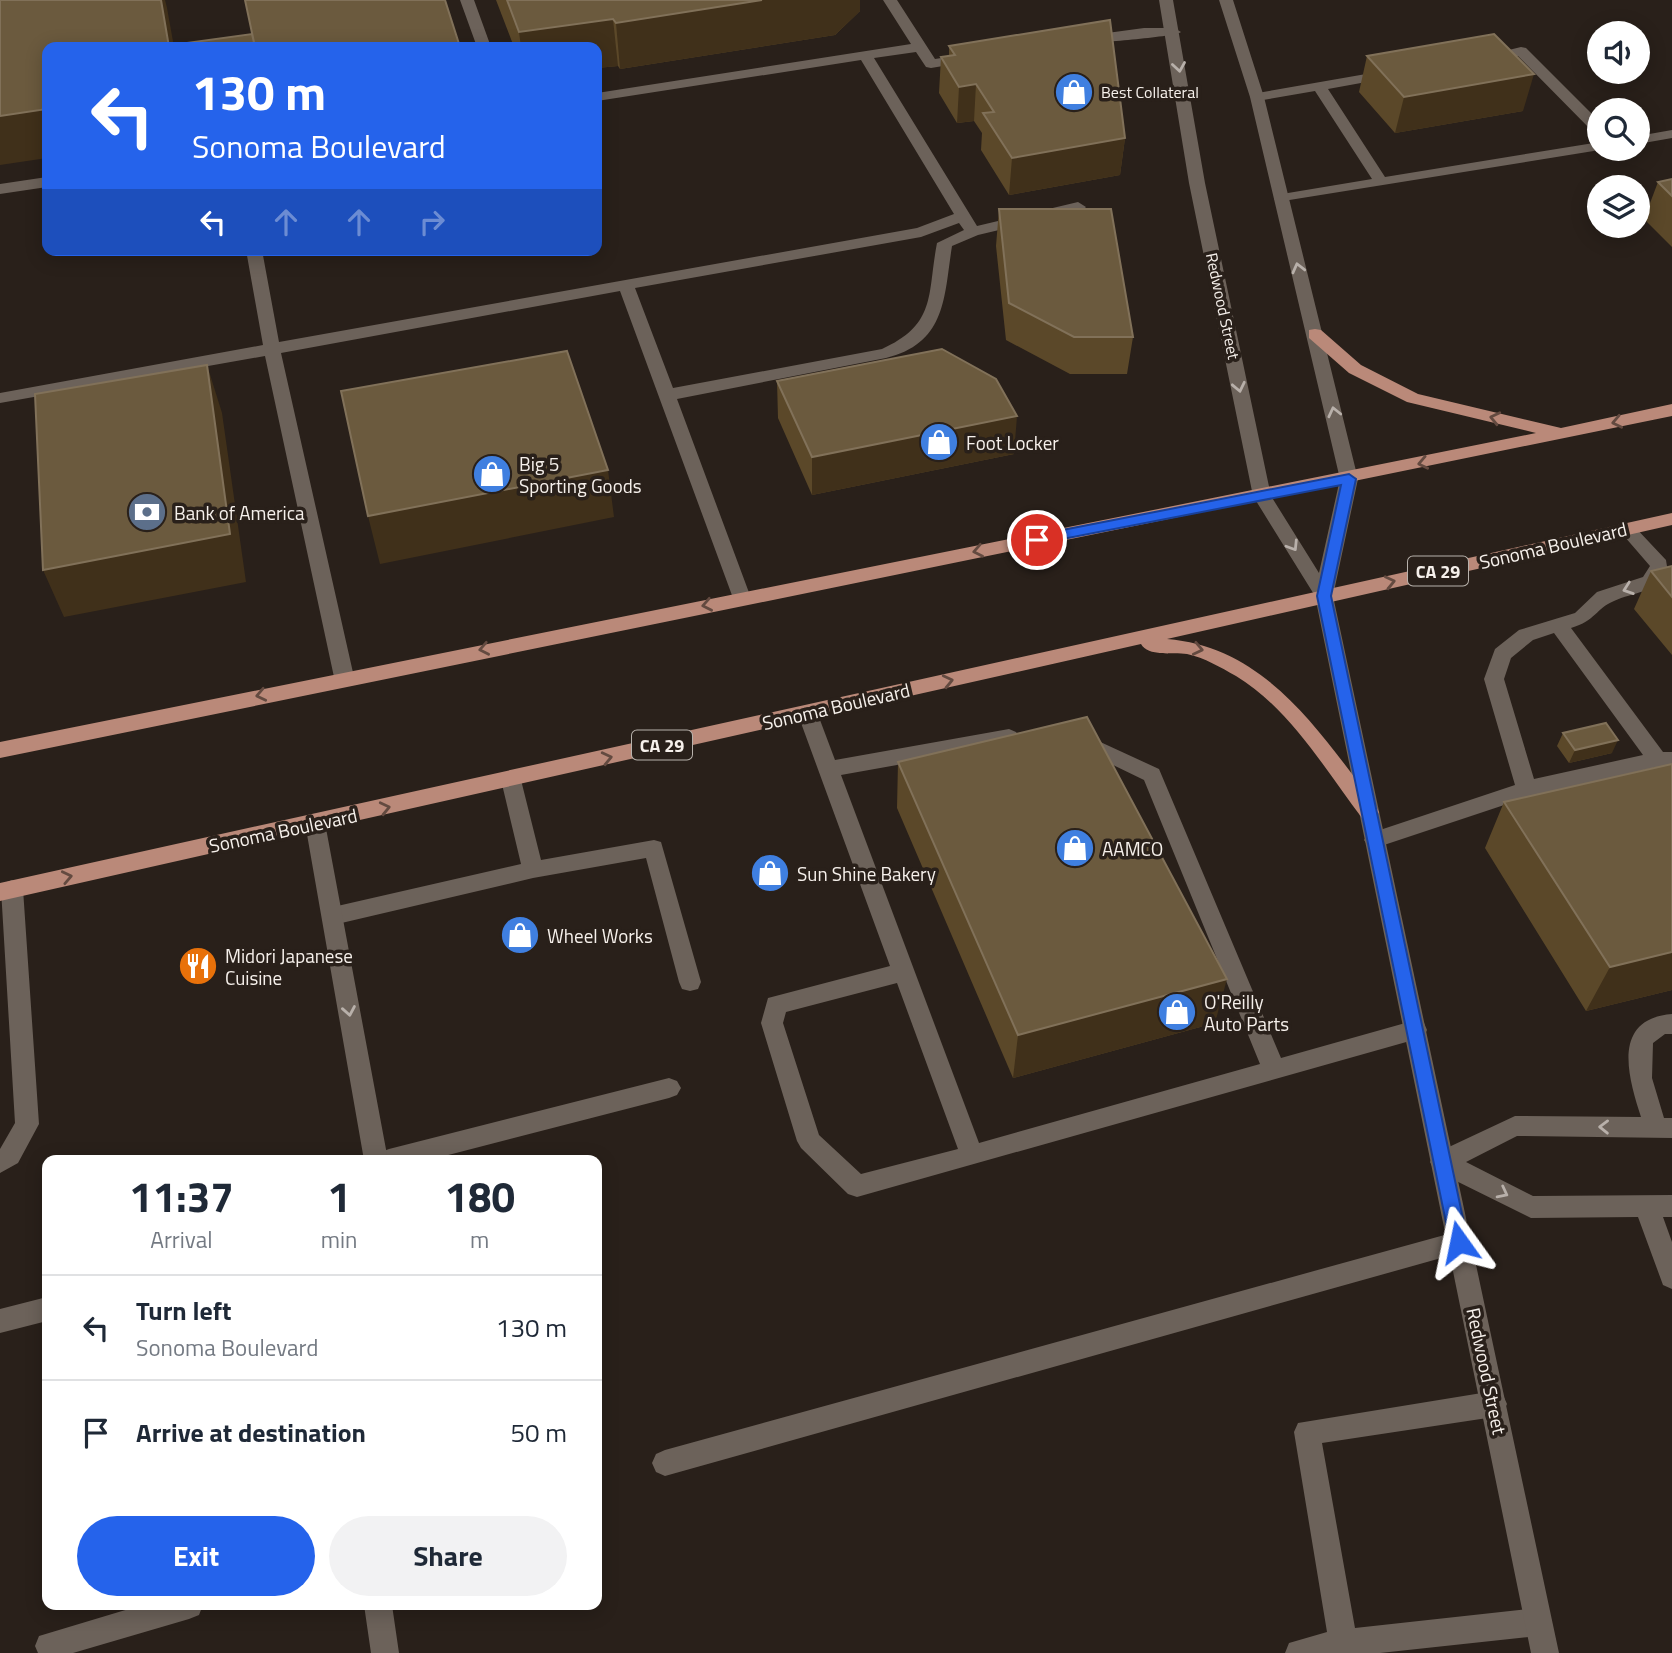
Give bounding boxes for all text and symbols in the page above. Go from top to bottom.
map controls [1587,21,1650,238]
button: sound [1587,21,1650,84]
text: 130 m [192,54,326,129]
one-way arrow [1171,61,1186,73]
icon: left [77,70,168,161]
shop icon: Best Collateral [1053,71,1095,113]
place label: Best Collateral [1101,80,1199,104]
button: search [1587,98,1650,161]
text: Sonoma Boulevard [192,122,446,170]
button: layers [1587,175,1650,238]
icon: left [194,203,232,241]
icon: ahead [267,203,305,241]
icon: ahead [340,203,378,241]
icon: right [413,203,451,241]
street label: Redwood Street [1200,250,1246,362]
one-way arrow [1292,262,1306,274]
one-way arrow [1231,381,1246,393]
one-way arrow [1327,406,1342,418]
one-way arrow [1489,411,1501,426]
one-way arrow [1611,414,1623,429]
shop icon: Foot Locker [918,421,960,463]
place label: Foot Locker [966,428,1059,457]
place label: Big 5 Sporting Goods [519,449,642,500]
shop icon: Big 5 Sporting Goods [471,453,513,495]
one-way arrow [1417,454,1429,469]
bank icon: Bank of America [126,491,168,533]
place label: Bank of America [174,498,305,527]
pin [1007,510,1067,570]
street label: Sonoma Boulevard [1476,514,1630,576]
icon: arrive [1018,521,1056,559]
one-way arrow [1284,539,1297,552]
one-way arrow [972,543,984,558]
road number: CA 29 [1408,556,1468,586]
one-way arrow [1384,575,1396,590]
one-way arrow [1622,581,1634,595]
one-way arrow [701,596,713,611]
one-way arrow [1192,640,1204,655]
one-way arrow [478,641,490,656]
one-way arrow [942,674,954,689]
street label: Sonoma Boulevard [759,675,913,737]
one-way arrow [255,686,267,701]
road number: CA 29 [632,730,692,760]
one-way arrow [600,751,612,766]
street label: Sonoma Boulevard [206,800,360,860]
one-way arrow [379,801,391,816]
shop icon: AAMCO [1054,827,1096,869]
place label: AAMCO [1102,834,1163,863]
shop icon: Sun Shine Bakery [749,852,791,894]
place label: Sun Shine Bakery [797,859,936,888]
one-way arrow [61,871,73,886]
shop icon: Wheel Works [499,914,541,956]
place label: Wheel Works [547,921,653,950]
place label: Midori Japanese Cuisine [225,941,353,992]
restaurant icon: Midori Japanese Cuisine [177,945,219,987]
place label: O'Reilly Auto Parts [1204,987,1289,1038]
shop icon: O'Reilly Auto Parts [1156,991,1198,1033]
one-way arrow [341,1005,356,1017]
one-way arrow [1598,1119,1609,1135]
text: 11:37 [129,1164,234,1228]
text: 1 [327,1164,351,1228]
text: 180 [444,1164,515,1228]
one-way arrow [1496,1184,1508,1198]
position arrow [1422,1205,1496,1279]
text: Arrival [150,1222,213,1257]
text: min [321,1222,357,1257]
text: m [470,1222,489,1257]
text: Turn left [136,1291,231,1330]
street label: Redwood Street [1459,1305,1515,1437]
text: 130 m [496,1308,567,1347]
icon: left [77,1309,115,1347]
text: Sonoma Boulevard [136,1330,318,1365]
text: Arrive at destination [136,1413,366,1452]
text: 50 m [510,1413,567,1452]
icon: arrive [77,1414,115,1452]
button: Exit [77,1516,315,1596]
button: Share [329,1516,567,1596]

